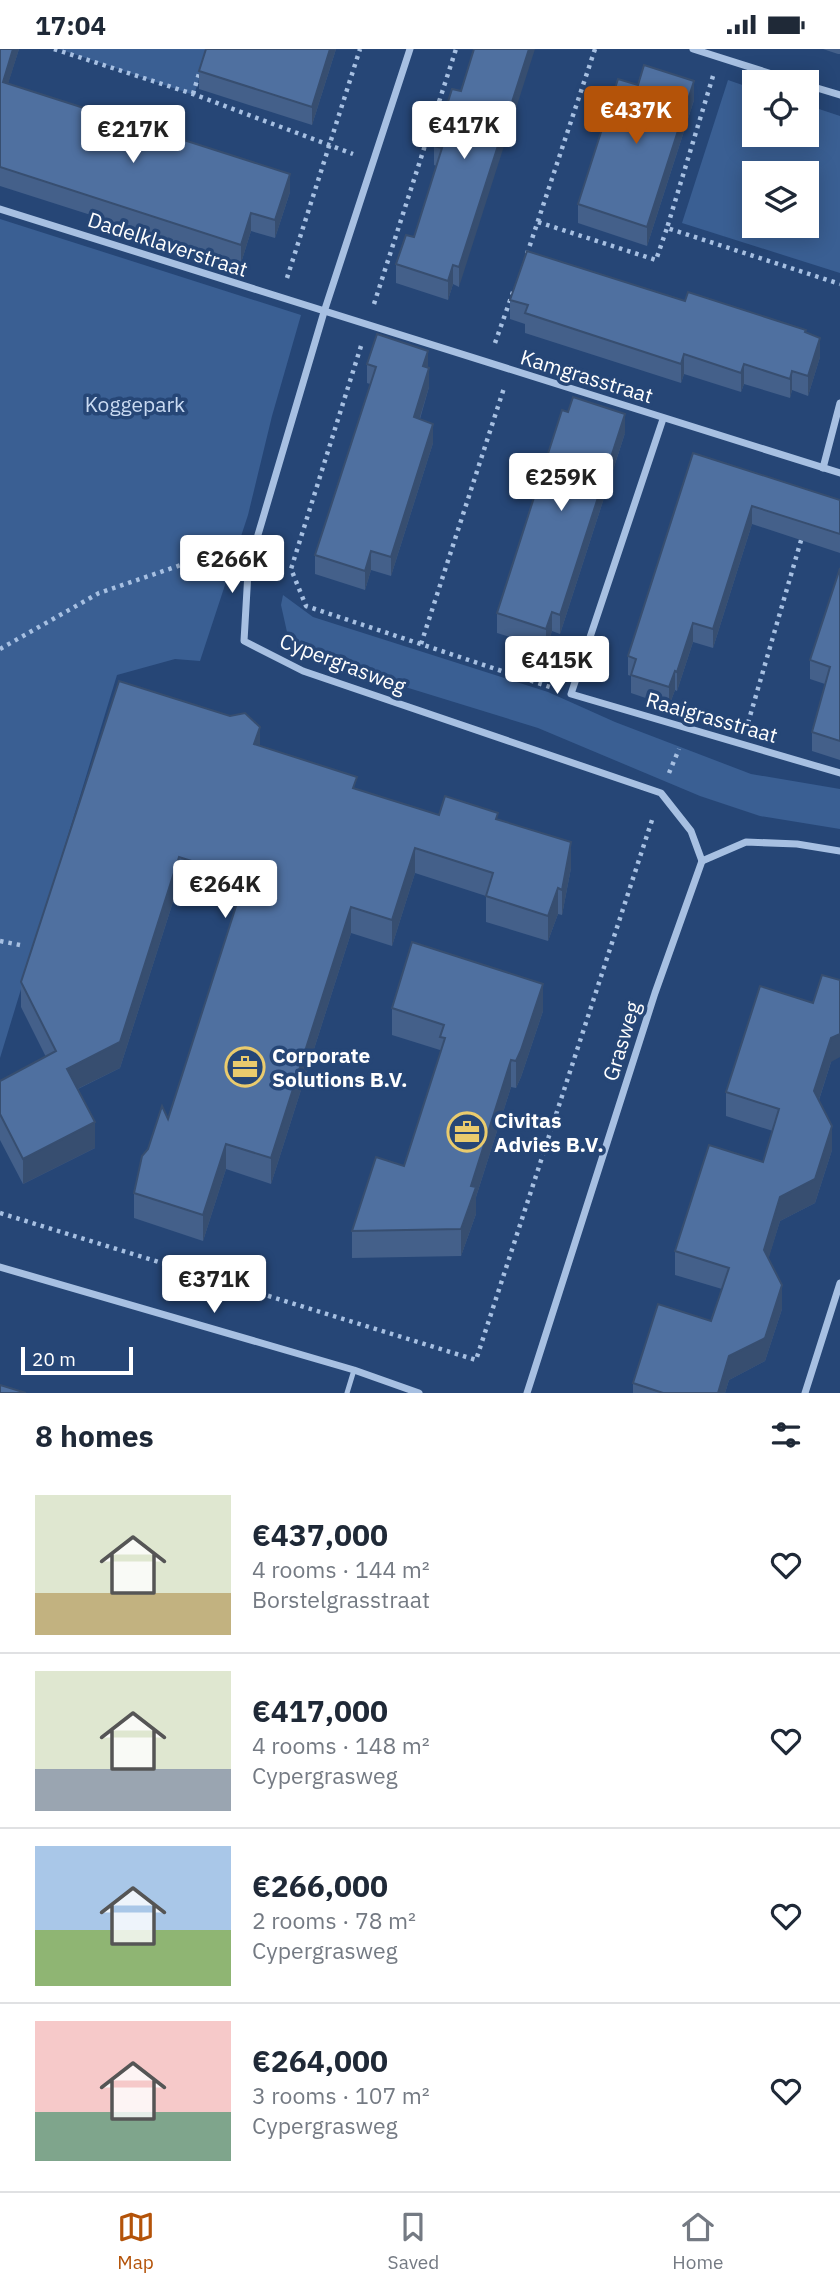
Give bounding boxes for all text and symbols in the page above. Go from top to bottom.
text: 17:04 [35,8,106,42]
map controls [742,70,819,238]
button: locate [742,70,819,147]
pin: €437K [587,87,685,146]
text: €437K [600,94,672,124]
pin: €417K [415,101,513,161]
pin: €217K [84,106,182,165]
text: €417K [428,109,500,139]
text: €217K [97,113,169,143]
button: layers [742,161,819,238]
street label: Dadelklaverstraat [84,205,252,283]
street label: Kamgrasstraat [517,343,657,409]
park label: Koggepark [85,390,185,418]
pin: €259K [512,454,610,513]
text: €259K [525,461,597,491]
pin: €266K [183,535,281,595]
text: €266K [196,543,268,573]
street label: Cypergrasweg [276,626,410,700]
pin: €415K [508,637,606,696]
text: €415K [521,644,593,674]
street label: Raaigrasstraat [643,685,781,749]
pin: €264K [176,861,274,920]
text: €264K [189,868,261,898]
street label: Grasweg [596,998,646,1084]
place label: Corporate Solutions B.V. [272,1041,408,1093]
office icon: Corporate Solutions B.V. [224,1046,266,1088]
place label: Civitas Advies B.V. [494,1106,604,1158]
office icon: Civitas Advies B.V. [446,1111,488,1153]
pin: €371K [165,1255,263,1315]
text: €371K [178,1263,250,1293]
scale bar [21,1344,133,1376]
text: 20 m [32,1347,76,1371]
text: 8 homes [35,1416,154,1455]
icon: filters [767,1416,805,1454]
text: €437,000 [252,1515,388,1554]
icon: home [91,1523,175,1607]
icon: heart [767,1546,805,1584]
text: 4 rooms · 144 m² [252,1554,430,1584]
text: Borstelgrasstraat [252,1584,430,1614]
text: €417,000 [252,1691,388,1730]
icon: home [91,1699,175,1783]
icon: heart [767,1722,805,1760]
text: 4 rooms · 148 m² [252,1730,430,1760]
text: Cypergrasweg [252,1760,398,1790]
text: €266,000 [252,1866,388,1905]
icon: home [91,1874,175,1958]
icon: heart [767,1897,805,1935]
text: 2 rooms · 78 m² [252,1905,416,1935]
text: Cypergrasweg [252,1935,398,1965]
text: €264,000 [252,2041,388,2080]
icon: home [91,2049,175,2133]
icon: heart [767,2072,805,2110]
text: 3 rooms · 107 m² [252,2080,430,2110]
text: Cypergrasweg [252,2110,398,2140]
tab: Map [117,2208,155,2274]
tab: Saved [388,2208,439,2274]
tab: Home [672,2208,723,2274]

